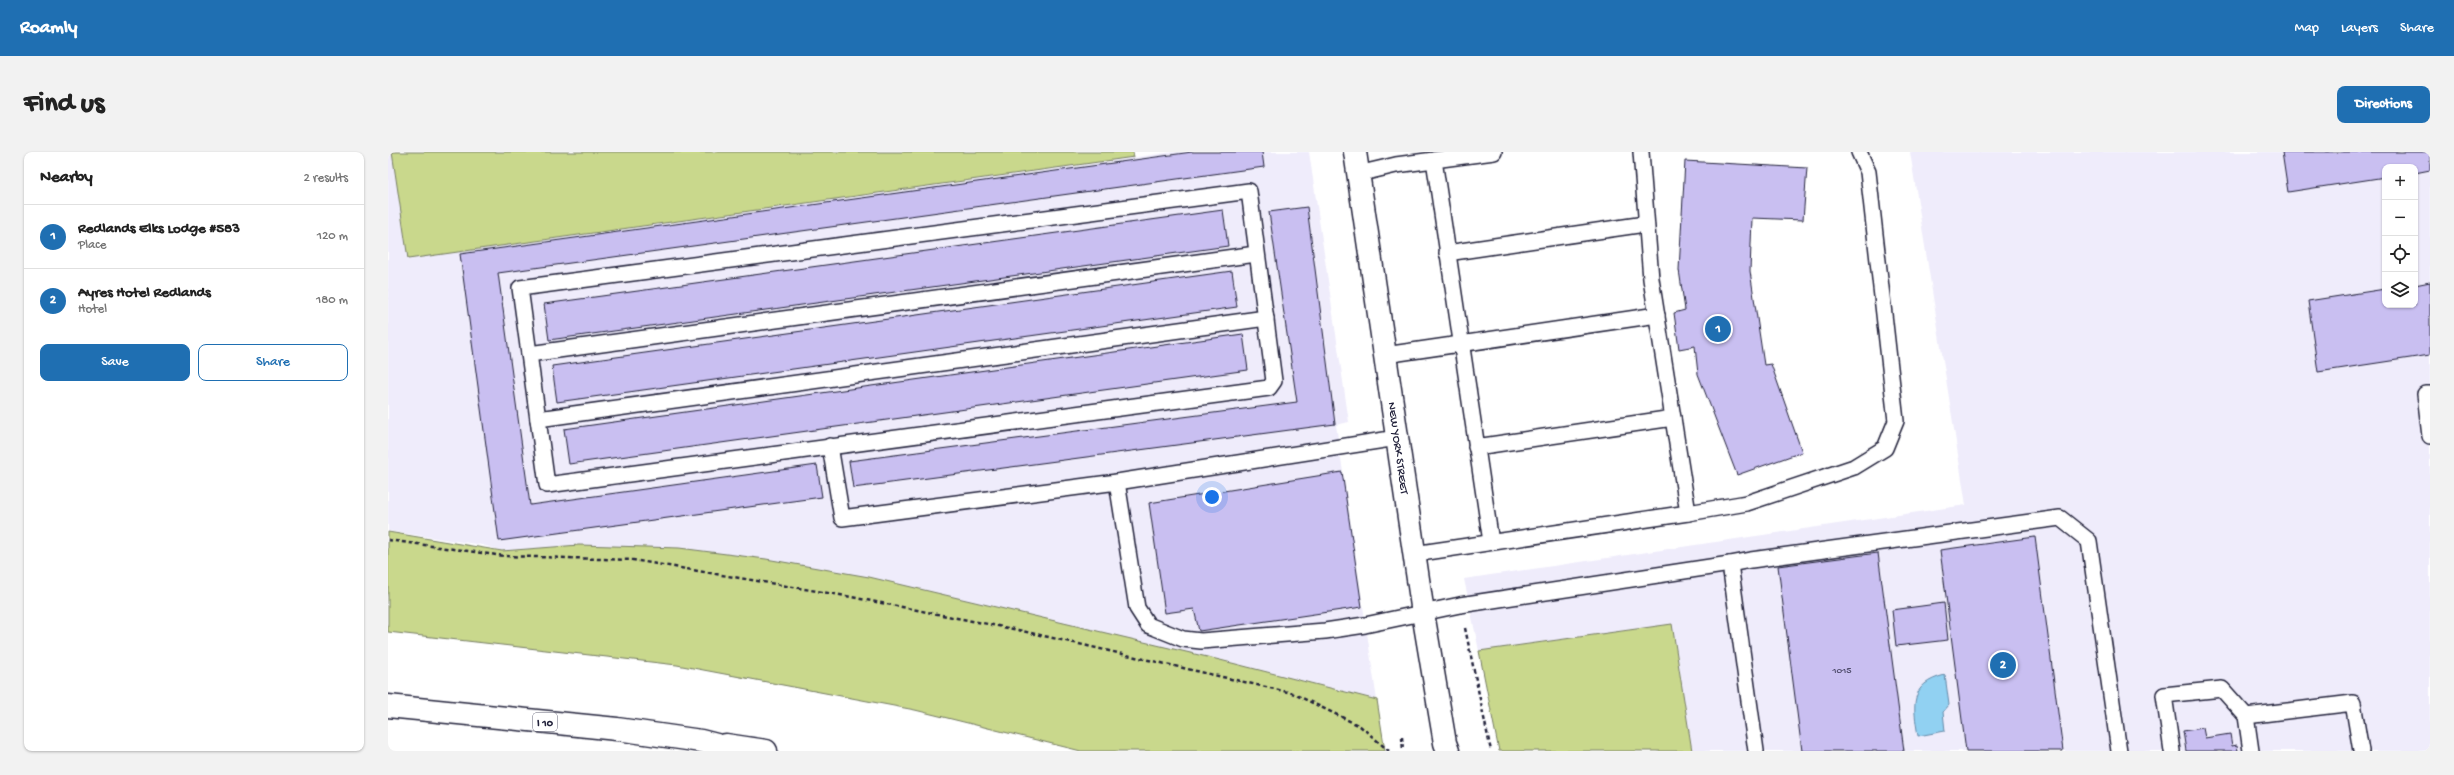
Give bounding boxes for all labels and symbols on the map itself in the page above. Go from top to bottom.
pin: 1 [1705,314,1731,344]
street label: NEW YORK STREET [1384,401,1411,497]
your location [1202,487,1222,507]
pin: 2 [1990,650,2016,680]
house number: 1015 [1831,665,1852,677]
road number: I 10 [533,713,557,731]

